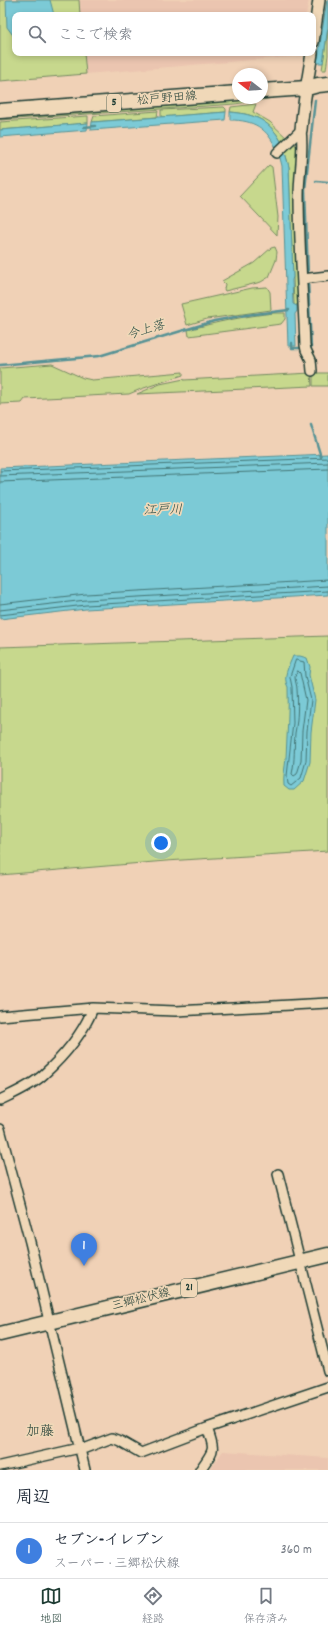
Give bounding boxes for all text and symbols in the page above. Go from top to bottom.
search box [12,12,316,56]
icon: search [26,23,48,45]
text: ここで検索 [58,25,133,47]
north arrow [232,68,268,104]
street label: 松戸野田線 [136,88,198,110]
road number: 5 [107,94,121,112]
water label: 今上落 [125,316,168,346]
water label: 江戸川 [143,501,183,521]
your location [151,833,171,853]
pin: 1 [71,1233,97,1266]
road number: 21 [181,1279,197,1297]
street label: 三郷松伏線 [110,1284,172,1316]
district label: 加藤 [26,1422,54,1442]
text: 周辺 [16,1487,50,1511]
text: セブン-イレブン [54,1530,164,1552]
text: 1 [28,1541,30,1560]
text: 360 m [281,1541,312,1560]
text: スーパー · 三郷松伏線 [54,1555,179,1574]
tab: 地図 [40,1585,62,1628]
tab: 経路 [142,1585,164,1628]
tab: 保存済み [244,1585,288,1628]

